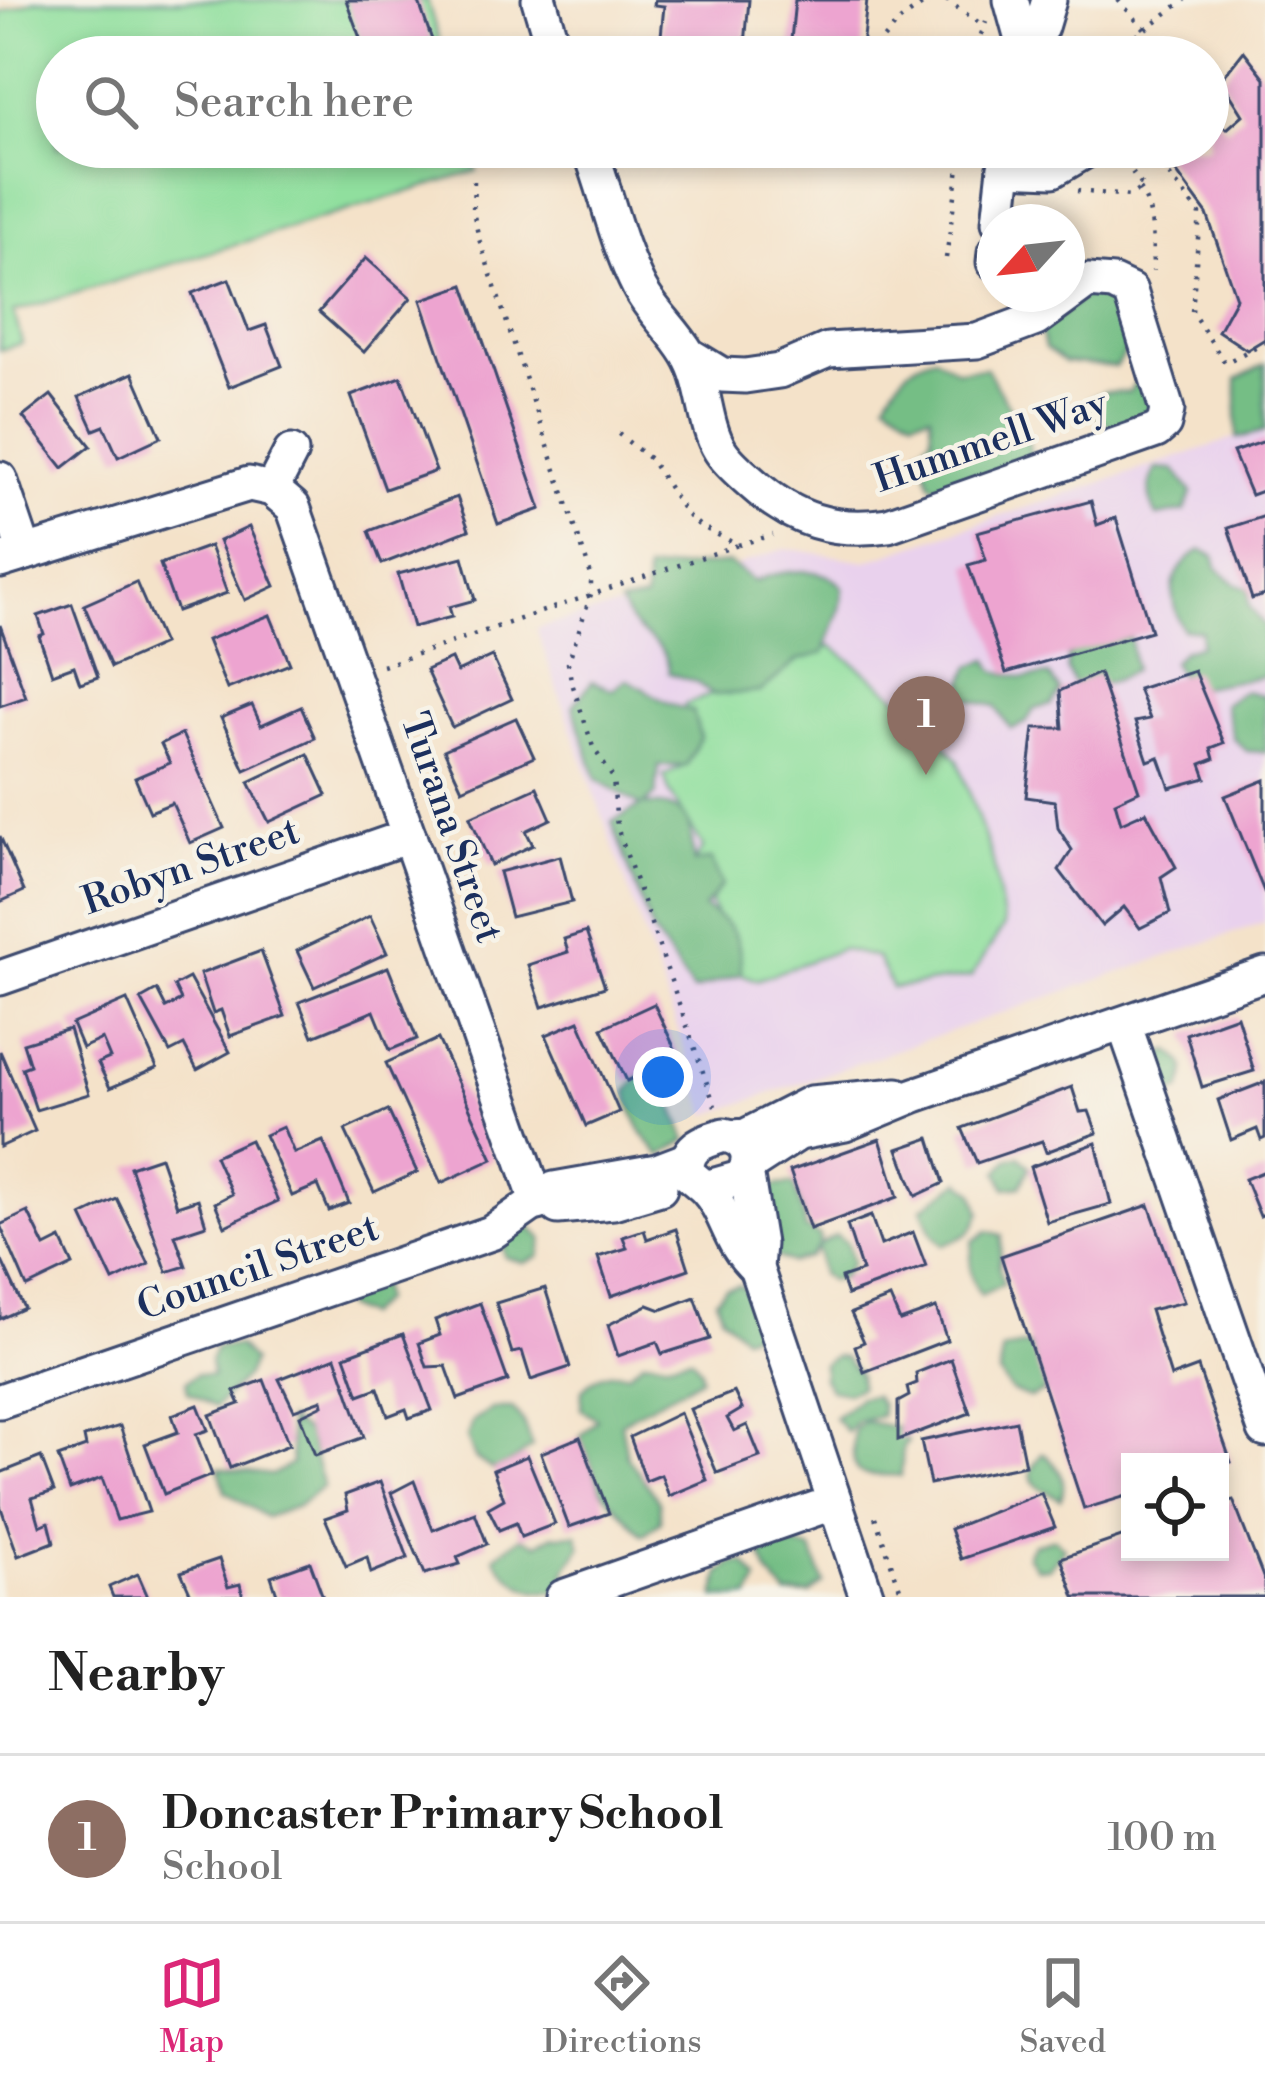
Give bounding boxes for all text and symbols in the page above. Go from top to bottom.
search box [36,36,1229,168]
icon: search [78,69,144,135]
text: Search here [174,74,414,131]
north arrow [977,204,1085,312]
street label: Hummell Way [868,379,1115,505]
pin: 1 [887,676,965,775]
street label: Turana Street [389,707,513,950]
street label: Robyn Street [76,807,306,927]
your location [633,1047,693,1107]
street label: Council Street [131,1204,385,1332]
map controls [1121,1453,1229,1561]
button: locate [1121,1453,1229,1561]
text: Nearby [48,1643,224,1707]
text: Doncaster Primary School [162,1786,723,1843]
text: 1 [78,1814,96,1863]
text: 100 m [1108,1814,1217,1863]
text: School [162,1843,282,1892]
tab: Map [159,1950,225,2063]
tab: Directions [543,1950,702,2063]
tab: Saved [1019,1950,1106,2063]

